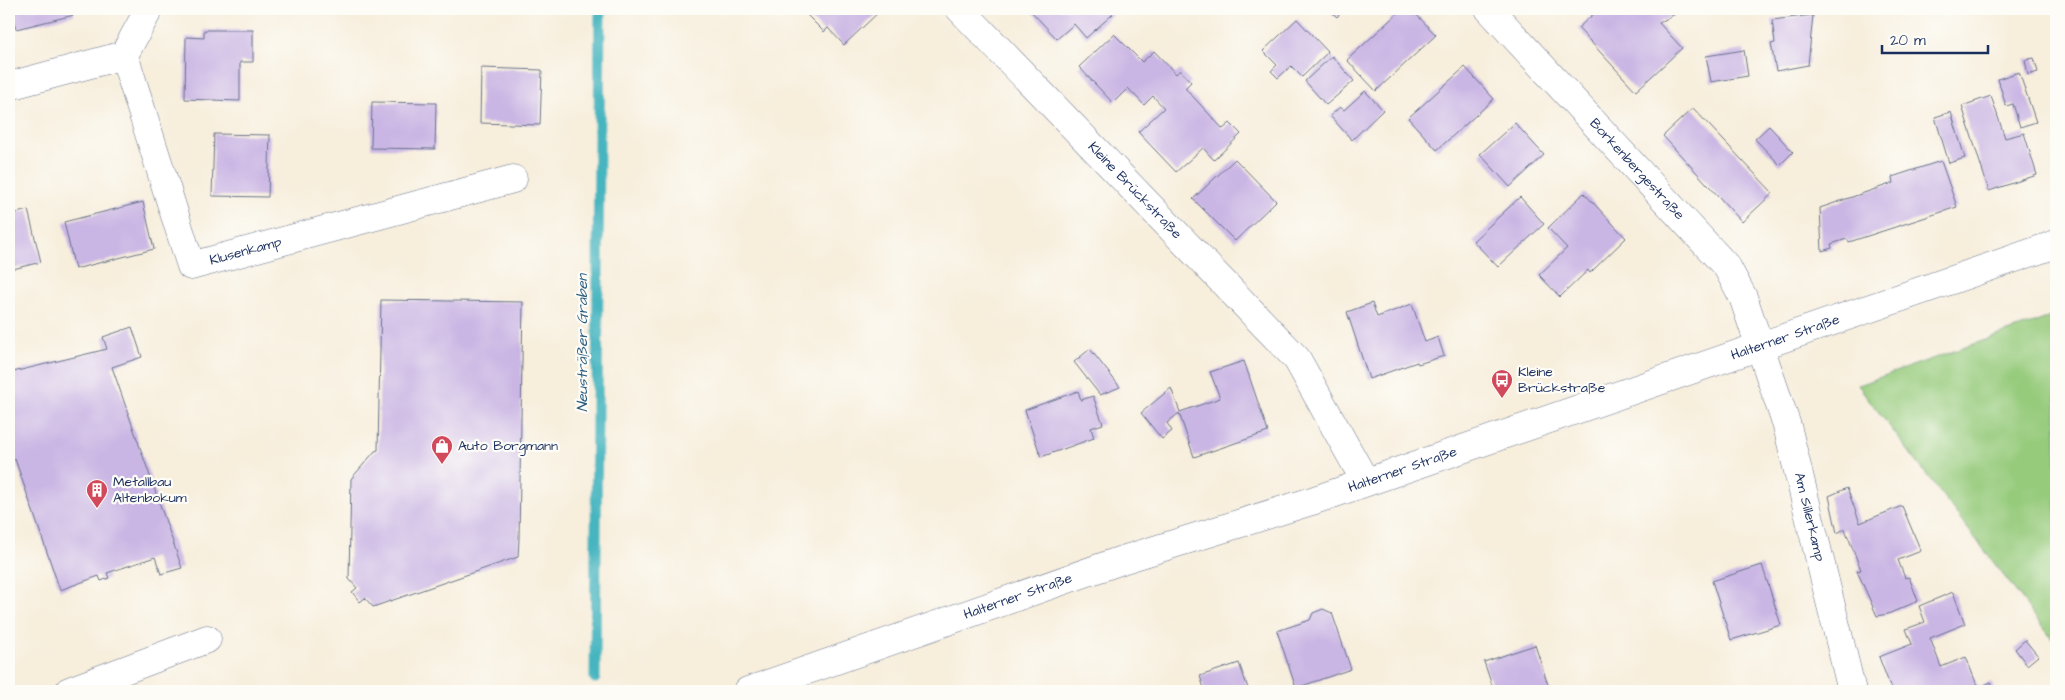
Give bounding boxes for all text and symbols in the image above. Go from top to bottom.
scale bar [1882,22,1989,54]
text: 20 m [1890,30,1926,51]
street label: Borkenbergestraße [1585,114,1689,225]
street label: Kleine Brückstraße [1083,138,1187,244]
street label: Klusenkamp [207,232,284,271]
water label: Neusträßer Graben [572,272,593,412]
street label: Halterner Straße [1728,309,1843,366]
place label: Kleine Brückstraße [1518,362,1606,398]
bus stop icon: Kleine Brückstraße [1490,368,1514,399]
shop icon: Auto Borgmann [430,434,454,465]
place label: Auto Borgmann [458,436,558,456]
street label: Halterner Straße [1345,442,1460,498]
street label: Am Sillerkamp [1789,471,1830,564]
place label: Metallbau Altenbokum [113,472,187,508]
building icon: Metallbau Altenbokum [85,478,109,509]
street label: Halterner Straße [961,568,1075,625]

